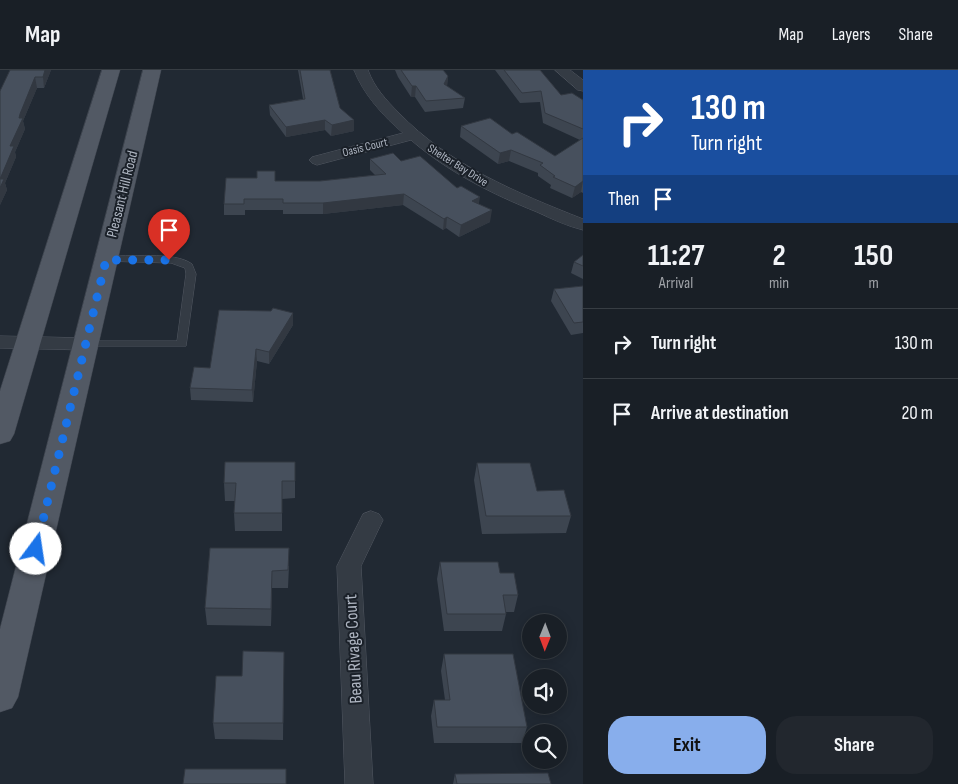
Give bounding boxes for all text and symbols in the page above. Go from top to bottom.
text: Map [25,20,60,49]
text: Map [779,24,804,45]
text: Layers [832,24,871,45]
text: Share [899,24,933,45]
text: 130 m [691,87,766,130]
icon: right [608,90,673,155]
text: Turn right [691,130,762,157]
street label: Oasis Court [341,135,390,160]
street label: Shelter Bay Drive [425,141,491,190]
street label: Pleasant Hill Road [103,149,142,240]
icon: arrive [649,185,677,213]
text: Then [608,188,639,211]
pin [148,209,190,260]
icon: arrive [155,216,183,244]
text: 11:27 [648,238,704,274]
text: 2 [773,238,786,274]
text: 150 [854,238,893,274]
text: Arrival [659,274,693,293]
text: min [769,274,789,293]
text: m [868,274,879,293]
icon: right [608,330,636,358]
text: Turn right [651,332,716,355]
text: 130 m [895,332,933,355]
icon: arrive [608,400,636,428]
text: Arrive at destination [651,402,789,425]
text: 20 m [901,402,933,425]
position arrow [9,522,61,574]
street label: Beau Rivage Court [340,593,367,704]
north arrow [522,614,568,659]
map controls [522,614,567,769]
button: sound [522,669,567,714]
button: Exit [608,716,766,774]
button: Share [776,716,933,774]
button: search [522,724,567,769]

